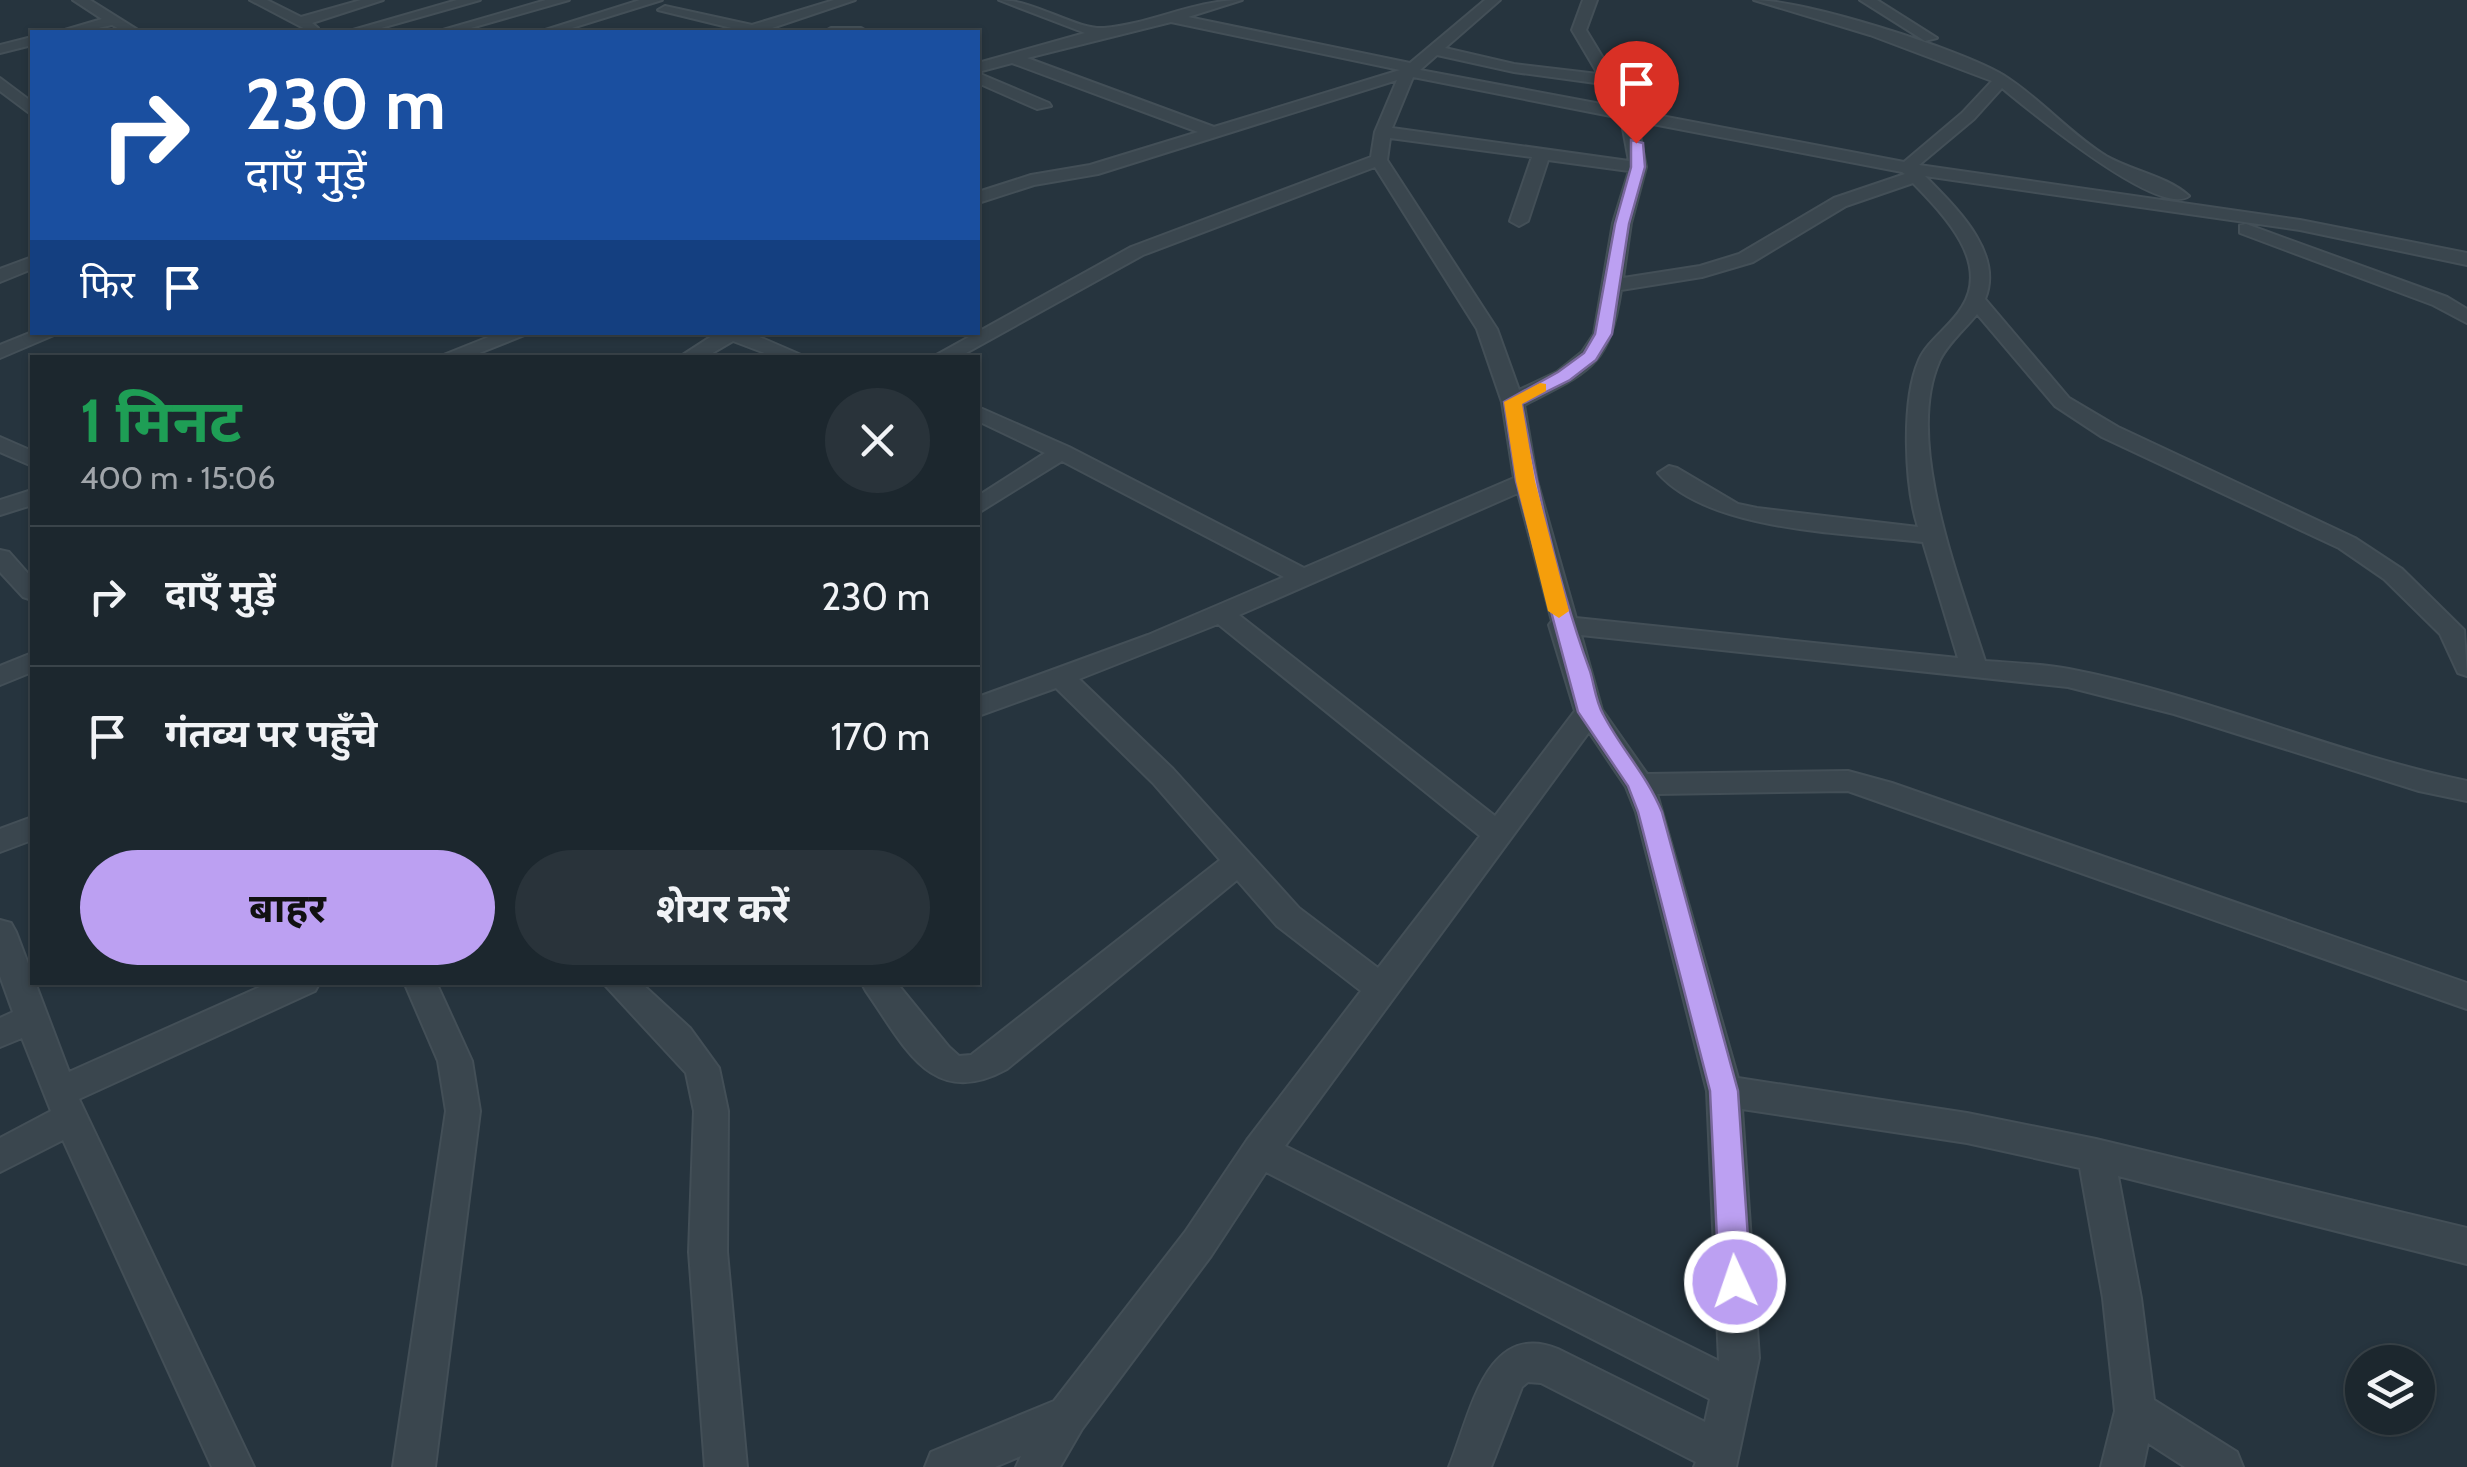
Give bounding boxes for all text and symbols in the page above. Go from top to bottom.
pin [1594,41,1679,144]
icon: arrive [1609,56,1664,111]
text: 230 m [245,61,446,147]
icon: right [80,70,210,200]
text: दाएँ मुड़ें [245,147,367,201]
icon: arrive [155,260,210,315]
text: फिर [80,261,135,308]
text: 1 मिनट [80,384,242,457]
button: close [825,388,930,493]
text: 400 m · 15:06 [80,458,275,497]
icon: right [80,569,135,624]
text: दाएँ मुड़ें [165,570,276,617]
text: 230 m [821,573,930,620]
icon: arrive [80,709,135,764]
text: गंतव्य पर पहुँचे [165,710,377,757]
text: 170 m [830,713,930,760]
button: बाहर [80,850,495,965]
button: शेयर करें [515,850,930,965]
position arrow [1683,1230,1787,1334]
map controls [2345,1345,2435,1435]
button: layers [2345,1345,2435,1435]

